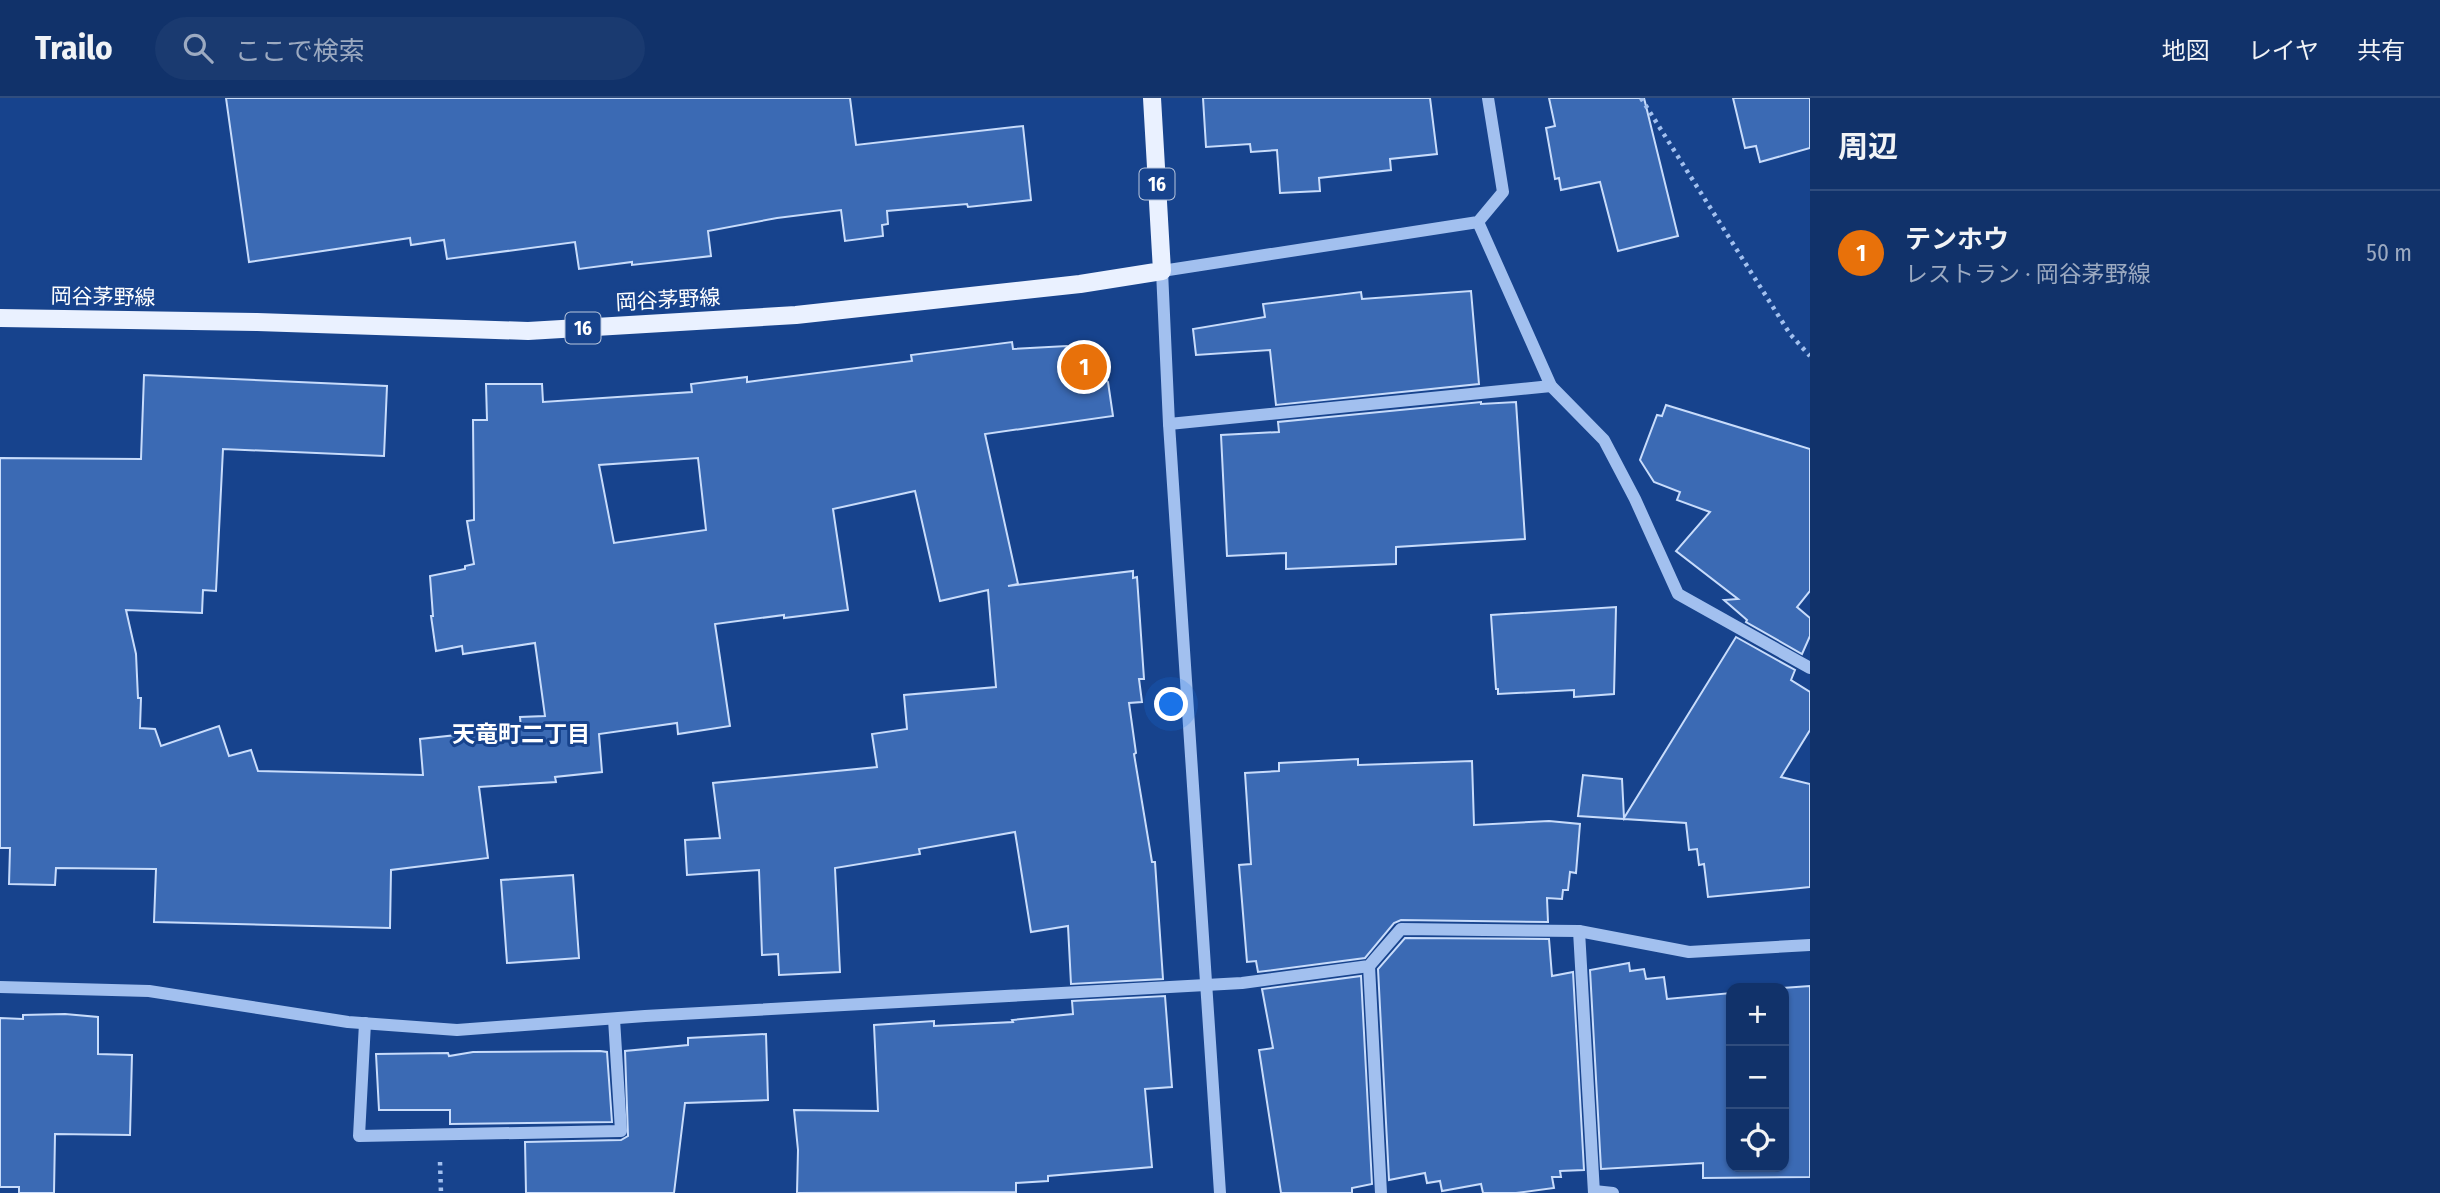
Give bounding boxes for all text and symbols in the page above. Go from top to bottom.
search box [155,17,645,80]
text: Trailo [35,28,113,68]
icon: search [179,29,217,67]
text: ここで検索 [235,36,365,67]
text: 地図 [2162,37,2210,65]
text: レイヤ [2248,37,2319,65]
text: 共有 [2357,37,2405,65]
text: 周辺 [1838,129,1898,165]
road number: 16 [1140,169,1174,200]
text: テンホウ [1905,224,2009,255]
text: 1 [1856,239,1866,267]
text: 50 m [2366,239,2412,267]
text: レストラン · 岡谷茅野線 [1905,260,2151,288]
street label: 岡谷茅野線 [50,283,156,311]
street label: 岡谷茅野線 [615,284,721,316]
road number: 16 [566,312,600,344]
pin: 1 [1061,341,1107,393]
your location [1154,687,1188,721]
district label: 天竜町二丁目 [452,720,590,748]
map controls [1726,983,1789,1172]
button: + [1726,983,1789,1046]
button: − [1726,1046,1789,1109]
button: locate [1726,1109,1789,1172]

